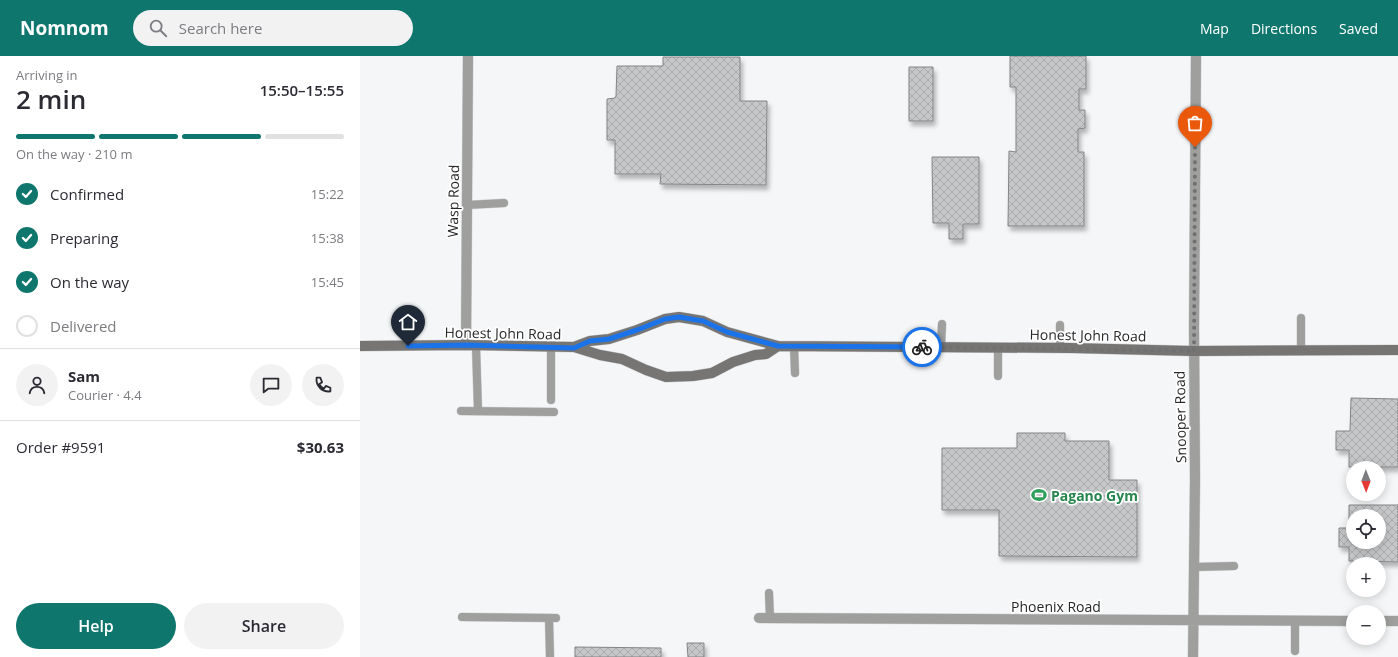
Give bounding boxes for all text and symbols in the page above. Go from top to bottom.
search box [133,10,413,46]
text: Nomnom [20,15,109,41]
icon: search [147,17,169,39]
text: Search here [179,18,262,38]
text: Map [1200,19,1229,38]
text: Directions [1251,19,1317,38]
text: Saved [1339,19,1378,38]
text: Arriving in [16,66,78,84]
text: 15:50–15:55 [260,80,344,100]
text: 2 min [16,81,86,117]
pin [1178,106,1212,147]
icon: bag [1184,112,1206,134]
text: On the way · 210 m [16,145,132,163]
street label: Wasp Road [443,164,463,238]
icon: check [16,183,38,205]
text: Confirmed [50,184,124,204]
text: 15:22 [311,185,344,203]
icon: check [16,227,38,249]
text: Preparing [50,228,118,248]
text: 15:38 [311,229,344,247]
icon: check [16,271,38,293]
text: On the way [50,272,129,292]
text: 15:45 [311,273,344,291]
pin [391,305,425,346]
icon: home [397,311,419,333]
text: Delivered [50,316,117,336]
street label: Honest John Road [444,322,562,344]
street label: Honest John Road [1029,324,1147,346]
courier [902,327,942,367]
icon: bike [911,336,933,358]
button: person [16,364,58,406]
button: chat [250,364,292,406]
button: phone [302,364,344,406]
text: Sam [68,366,100,386]
street label: Snooper Road [1170,371,1190,463]
text: Courier · 4.4 [68,386,142,404]
text: Order #9591 [16,437,105,457]
text: $30.63 [297,437,344,457]
north arrow [1346,461,1386,501]
map controls [1346,461,1386,645]
sports icon: Pagano Gym [1030,486,1048,504]
place label: Pagano Gym [1051,486,1138,505]
button: locate [1346,509,1386,549]
button: + [1346,557,1386,597]
street label: Phoenix Road [1011,597,1101,616]
button: Help [16,603,176,649]
button: Share [184,603,344,649]
button: − [1346,605,1386,645]

